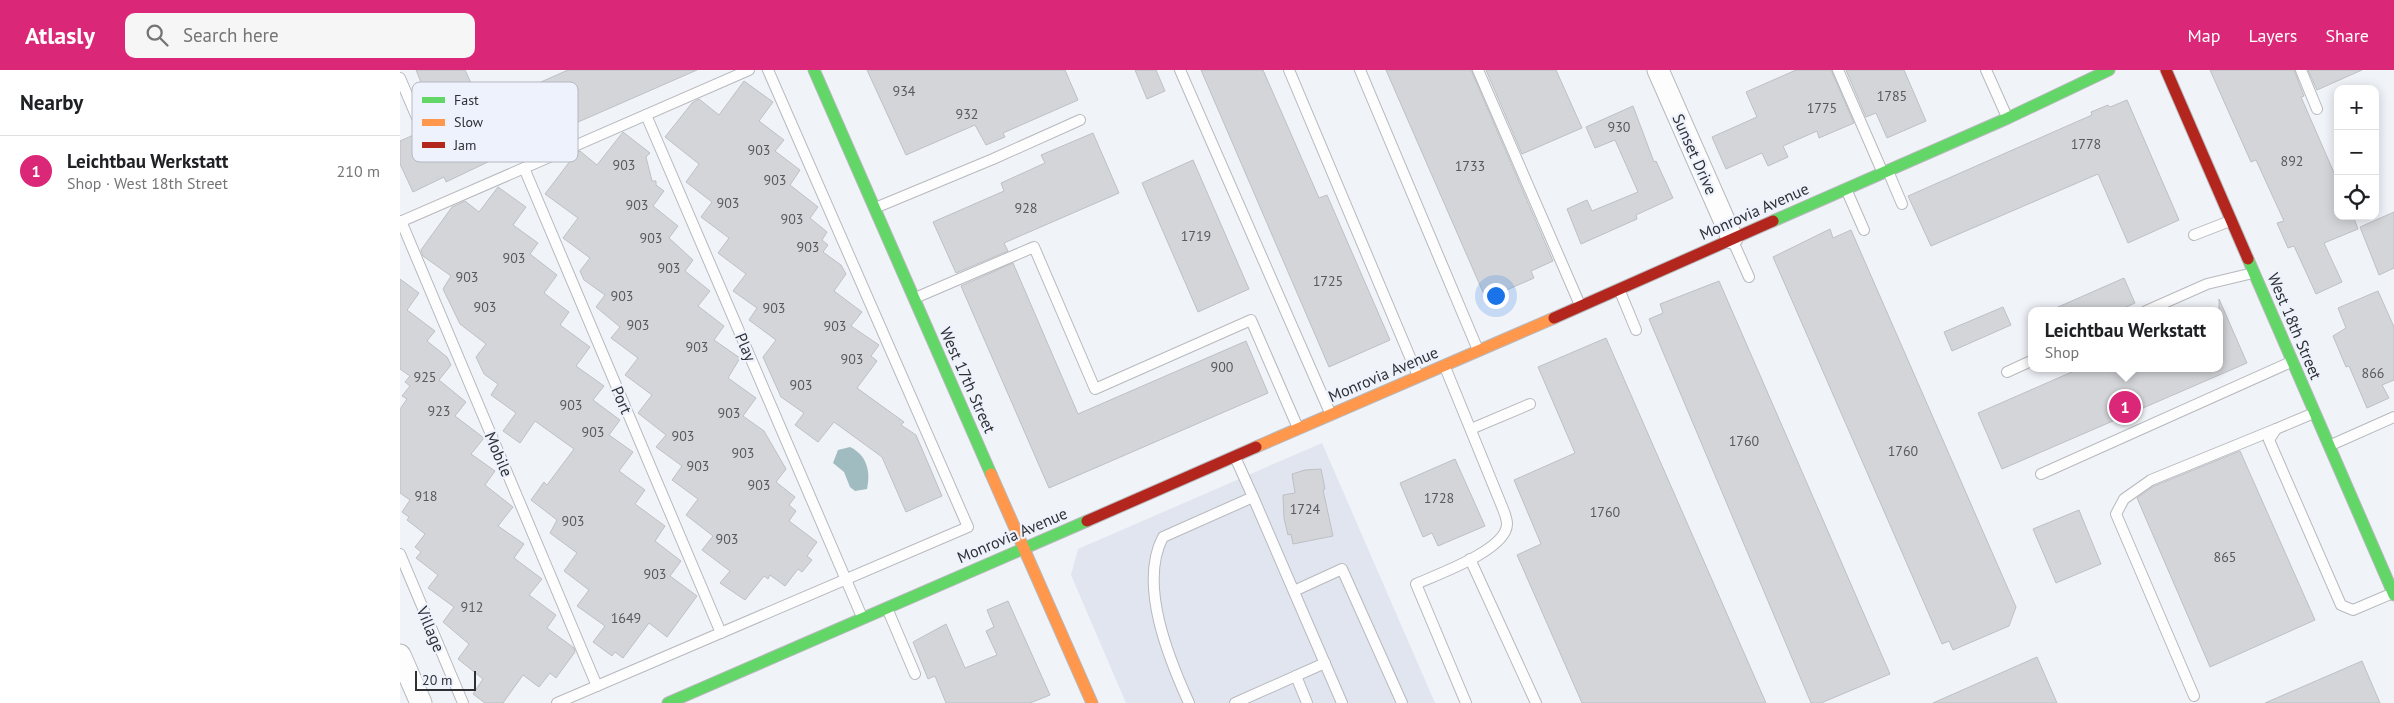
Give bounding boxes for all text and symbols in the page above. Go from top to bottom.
search box [125,13,475,58]
text: Atlasly [25,20,95,51]
icon: search [143,21,171,49]
text: Search here [183,23,279,47]
text: Map [2188,24,2220,47]
text: Layers [2248,24,2297,47]
text: Share [2325,24,2369,47]
legend [412,82,578,162]
house number: 934 [893,82,916,100]
map controls [2334,85,2379,220]
button: + [2334,85,2379,130]
house number: 1785 [1877,87,1907,105]
text: Nearby [20,89,83,116]
text: Fast [454,91,479,109]
house number: 1775 [1807,99,1837,117]
house number: 932 [956,105,978,123]
street label: Sunset Drive [1668,111,1722,197]
text: Slow [454,113,484,131]
house number: 930 [1608,118,1631,136]
button: − [2334,130,2379,175]
house number: 1778 [2071,135,2101,153]
text: Jam [453,136,476,154]
house number: 903 [748,141,770,159]
text: Leichtbau Werkstatt [67,149,228,173]
house number: 892 [2281,152,2303,170]
house number: 903 [613,156,635,174]
house number: 1733 [1455,157,1485,175]
text: 1 [31,161,41,181]
text: 210 m [337,161,380,181]
house number: 903 [764,171,786,189]
text: Shop · West 18th Street [67,173,228,193]
button: locate [2334,175,2379,220]
street label: Monrovia Avenue [1696,178,1812,244]
house number: 903 [717,194,739,212]
house number: 903 [626,196,648,214]
house number: 928 [1015,199,1037,217]
house number: 903 [781,210,803,228]
house number: 1719 [1181,227,1211,245]
house number: 903 [640,229,662,247]
house number: 903 [797,238,819,256]
house number: 903 [503,249,525,267]
house number: 903 [658,259,680,277]
house number: 903 [456,268,478,286]
street label: West 18th Street [2264,270,2327,383]
house number: 1725 [1313,272,1343,290]
your location [1483,283,1509,309]
house number: 903 [611,287,633,305]
house number: 903 [474,298,496,316]
house number: 903 [763,299,785,317]
popup [2028,307,2223,372]
house number: 903 [627,316,649,334]
house number: 903 [824,317,846,335]
text: Leichtbau Werkstatt [2045,318,2206,342]
street label: West 17th Street [936,324,1000,436]
street label: Play [731,330,761,365]
house number: 903 [686,338,708,356]
street label: Monrovia Avenue [1325,342,1441,406]
text: Shop [2045,342,2079,362]
house number: 903 [841,350,863,368]
house number: 900 [1211,358,1234,376]
house number: 866 [2362,364,2384,382]
house number: 925 [414,368,436,386]
house number: 903 [790,376,812,394]
street label: Port [607,383,637,417]
pin: 1 [2109,388,2141,426]
house number: 903 [560,396,582,414]
house number: 923 [428,402,450,420]
house number: 903 [718,404,740,422]
house number: 903 [582,423,604,441]
house number: 903 [672,427,694,445]
street label: Mobile [481,428,517,480]
house number: 1760 [1729,432,1760,450]
house number: 1760 [1888,442,1919,460]
house number: 903 [732,444,754,462]
house number: 903 [687,457,709,475]
house number: 903 [748,476,770,494]
house number: 918 [415,487,437,505]
house number: 1728 [1424,489,1454,507]
house number: 1724 [1290,500,1321,518]
street label: Monrovia Avenue [954,503,1070,567]
house number: 1760 [1590,503,1621,521]
house number: 903 [562,512,584,530]
house number: 903 [716,530,738,548]
house number: 865 [2214,548,2236,566]
house number: 903 [644,565,666,583]
house number: 912 [461,598,483,616]
street label: Village [412,602,449,655]
house number: 1649 [611,609,641,627]
scale bar [415,668,476,691]
text: 20 m [422,671,452,689]

